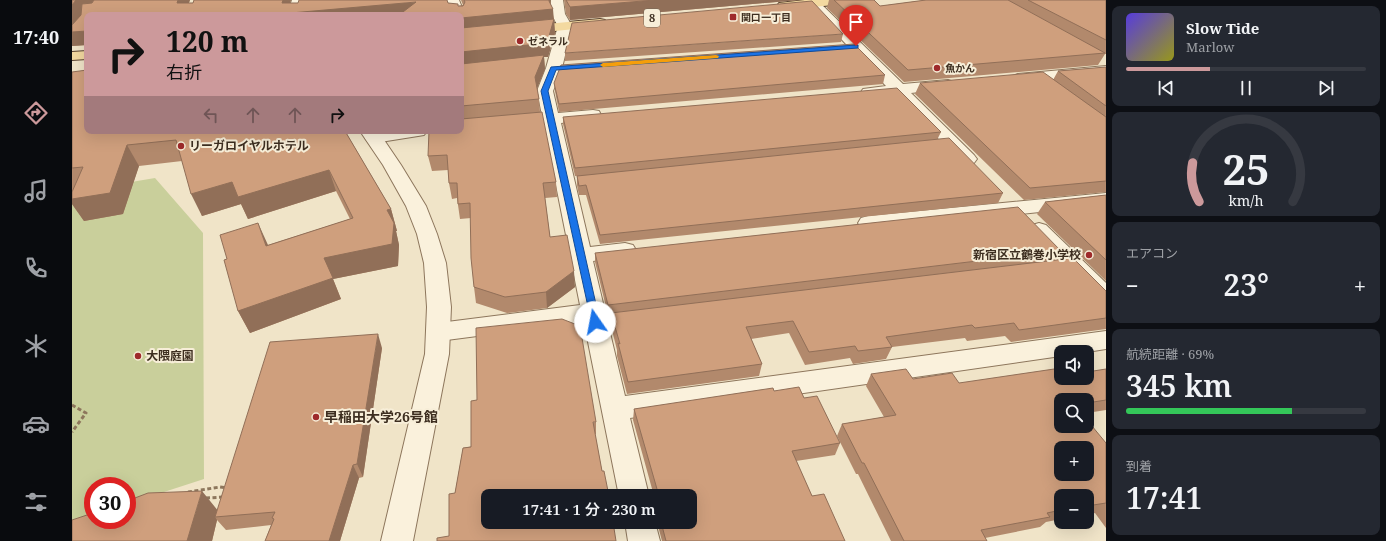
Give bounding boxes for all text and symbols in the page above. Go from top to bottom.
pin [839,5,873,46]
road number: 8 [644,9,660,27]
place label: 関口一丁目 [741,10,791,24]
icon: arrive [845,11,867,33]
marker: 関口一丁目 [728,12,738,22]
text: Slow Tide [1186,18,1259,38]
text: 120 m [166,22,248,60]
text: 17:40 [13,25,59,49]
icon: right [100,28,152,80]
place label: ゼネラル [528,34,568,48]
marker: ゼネラル [515,36,525,46]
text: Marlow [1186,38,1234,56]
text: 右折 [166,60,202,84]
place label: 魚かん [945,61,975,75]
marker: 魚かん [932,63,942,73]
icon: previous [1155,77,1177,99]
icon: pause [1235,77,1257,99]
icon: next [1315,77,1337,99]
icon: directions [22,99,50,127]
icon: left [200,104,222,126]
icon: ahead [242,104,264,126]
icon: ahead [284,104,306,126]
icon: right [326,104,348,126]
place label: リーガロイヤルホテル [189,137,309,154]
marker: リーガロイヤルホテル [176,141,186,151]
text: 25 [1222,141,1270,197]
icon: music [22,177,50,205]
text: km/h [1228,191,1264,210]
text: エアコン [1126,244,1178,262]
place label: 新宿区立鶴巻小学校 [973,246,1081,263]
marker: 新宿区立鶴巻小学校 [1084,250,1094,260]
icon: phone [22,254,50,282]
text: 23° [1223,264,1269,305]
text: − [1126,270,1139,300]
text: + [1354,270,1366,300]
position arrow [574,301,616,343]
icon: climate [22,332,50,360]
map controls [1054,345,1094,529]
button: sound [1054,345,1094,385]
text: 航続距離 · 69% [1126,345,1214,363]
place label: 大隈庭園 [146,347,194,364]
marker: 大隈庭園 [133,351,143,361]
text: 345 km [1126,365,1232,406]
button: search [1054,393,1094,433]
place label: 早稲田大学26号館 [324,407,438,426]
icon: car [22,410,50,438]
marker: 早稲田大学26号館 [311,412,321,422]
button: + [1054,441,1094,481]
text: 到着 [1126,457,1152,475]
speed limit sign: 30 [84,477,136,529]
text: 17:41 [1126,477,1202,518]
icon: filters [22,488,50,516]
button: − [1054,489,1094,529]
text: 17:41 · 1 分 · 230 m [522,499,656,519]

